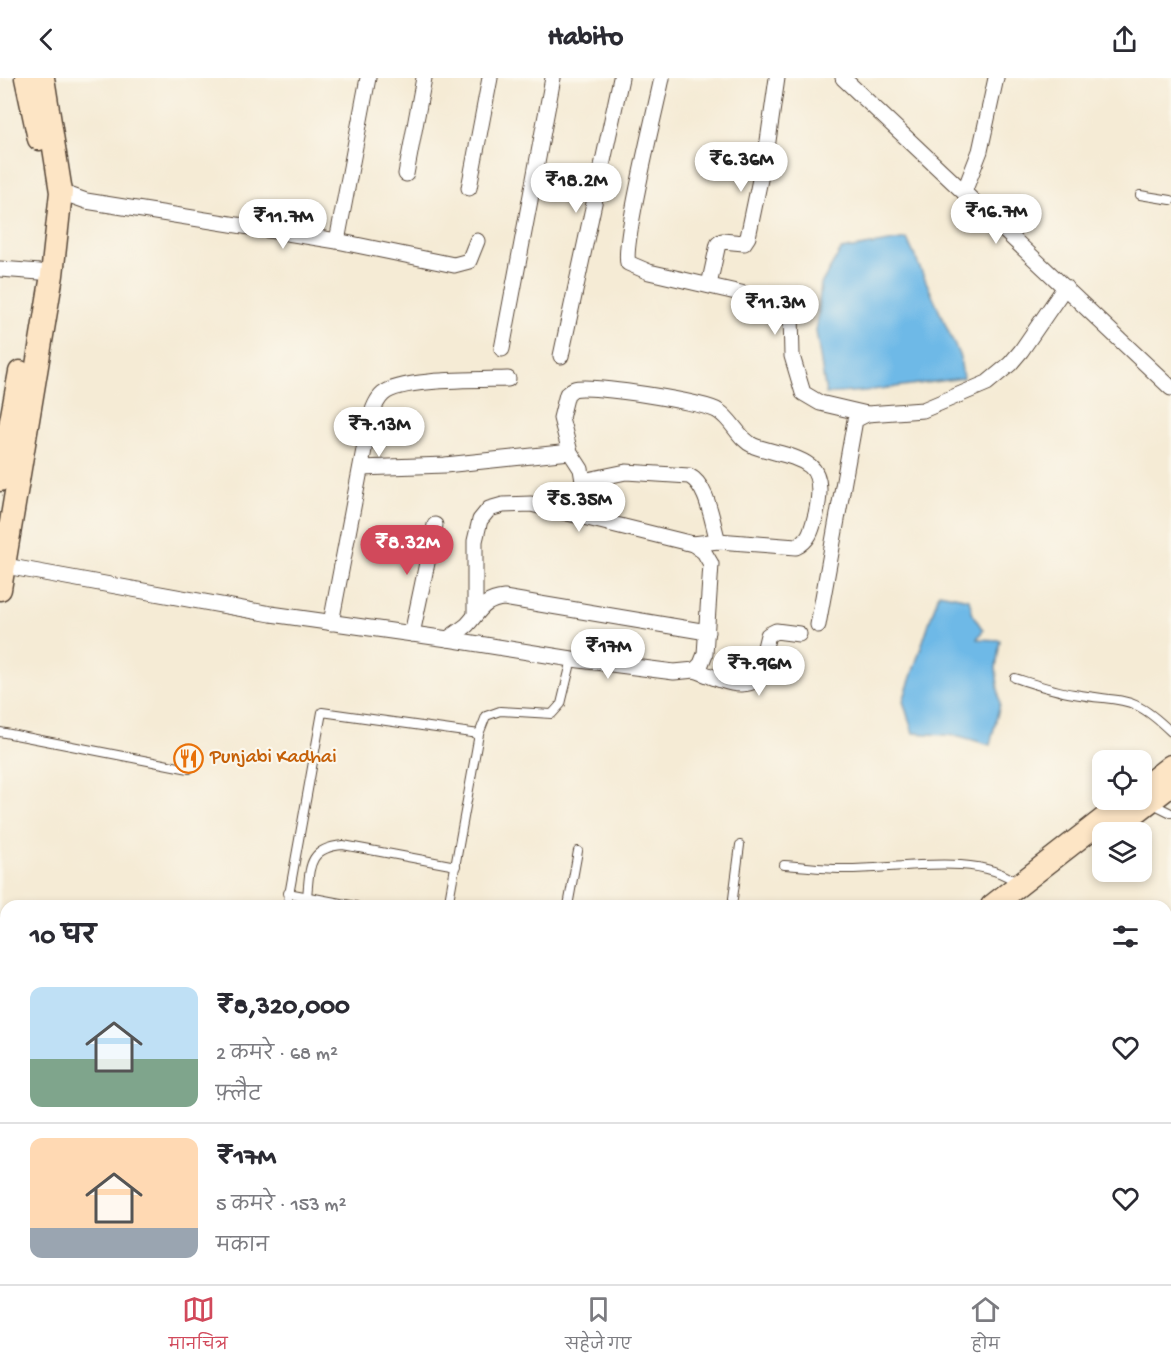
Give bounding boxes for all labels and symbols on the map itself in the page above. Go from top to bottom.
pin: ₹6.36M [692,142,790,193]
pin: ₹18.2M [527,163,625,214]
pin: ₹16.7M [947,194,1045,245]
pin: ₹11.7M [234,199,332,250]
pin: ₹11.3M [726,285,824,336]
pin: ₹7.13M [330,407,428,458]
pin: ₹5.35M [530,482,628,533]
pin: ₹8.32M [358,525,456,576]
pin: ₹17M [572,629,644,680]
pin: ₹7.96M [710,646,808,697]
restaurant icon: Punjabi Kadhai [173,742,205,774]
place label: Punjabi Kadhai [209,747,337,770]

